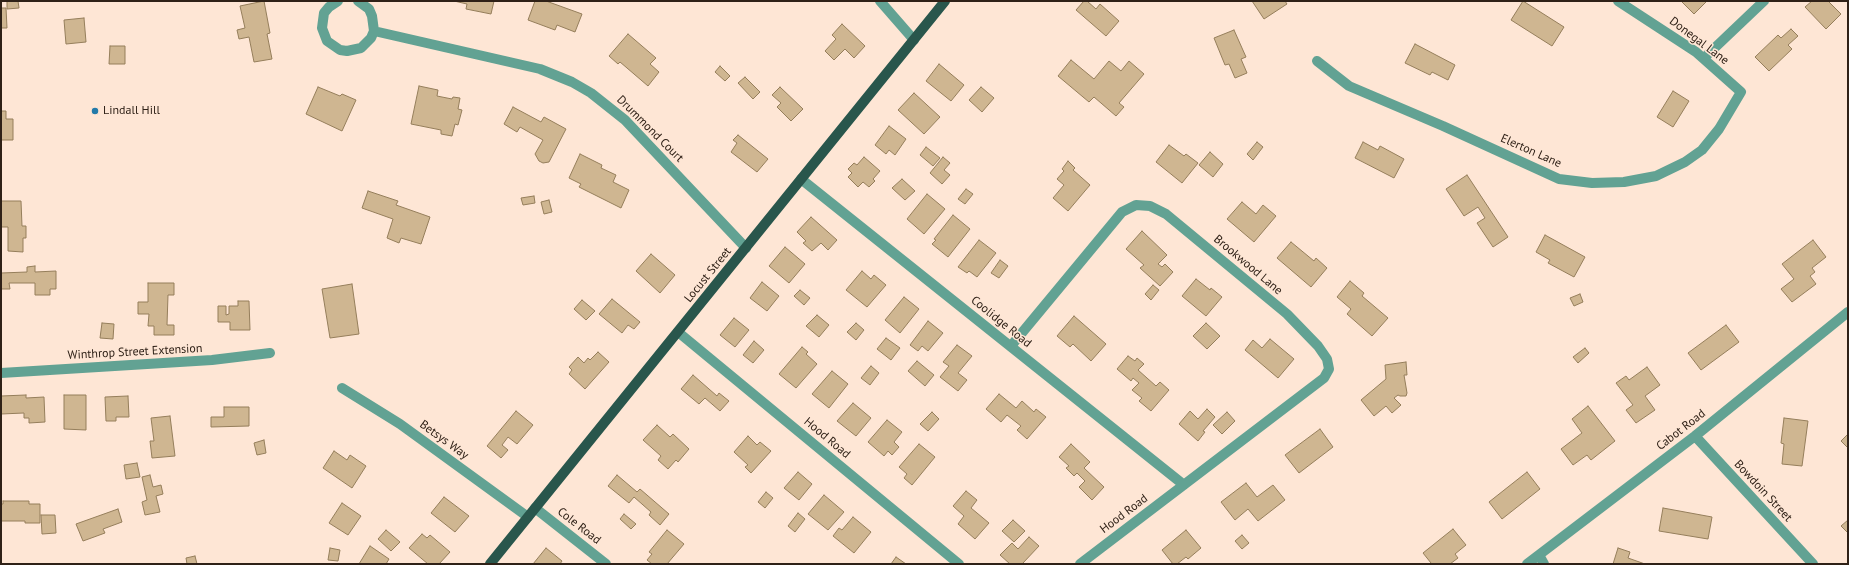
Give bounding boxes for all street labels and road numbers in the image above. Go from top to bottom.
street label: Donegal Lane [1667,14,1731,68]
street label: Drummond Court [614,93,686,165]
street label: Elerton Lane [1498,131,1564,171]
street label: Brookwood Lane [1211,232,1285,298]
street label: Locust Street [681,245,735,305]
street label: Coolidge Road [968,293,1034,351]
street label: Winthrop Street Extension [67,341,203,363]
street label: Cabot Road [1654,406,1708,454]
street label: Hood Road [801,414,853,462]
street label: Betsys Way [417,417,471,463]
street label: Bowdoin Street [1731,457,1795,525]
street label: Hood Road [1097,491,1151,537]
street label: Cole Road [554,505,604,547]

